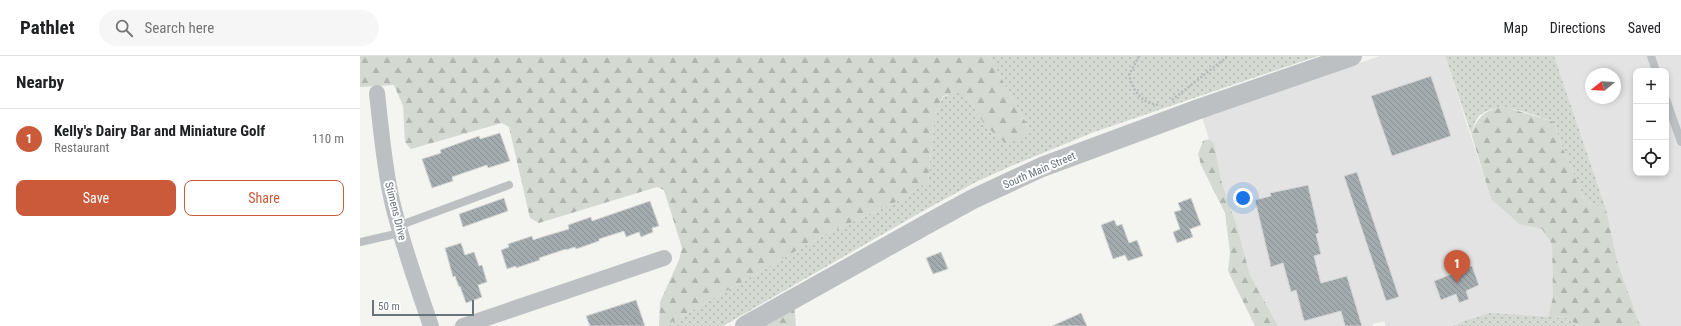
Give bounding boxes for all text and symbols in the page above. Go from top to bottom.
search box [99,10,379,46]
text: Pathlet [20,16,75,39]
icon: search [113,17,135,39]
text: Search here [145,19,214,37]
text: Map [1504,20,1528,36]
text: Directions [1550,20,1606,36]
text: Saved [1628,20,1661,36]
north arrow [1585,68,1621,104]
map controls [1633,68,1669,176]
button: + [1633,68,1669,104]
text: Nearby [16,72,64,92]
button: − [1633,104,1669,140]
text: Kelly's Dairy Bar and Miniature Golf [54,122,265,140]
text: 1 [26,131,32,146]
text: 110 m [312,131,344,146]
text: Restaurant [54,140,109,155]
button: locate [1633,140,1669,176]
street label: South Main Street [1001,149,1077,192]
button: Save [16,180,176,216]
button: Share [184,180,344,216]
street label: Stimens Drive [382,181,409,242]
your location [1233,188,1253,208]
pin: 1 [1444,250,1470,283]
scale bar [372,298,474,317]
text: 50 m [378,300,400,313]

